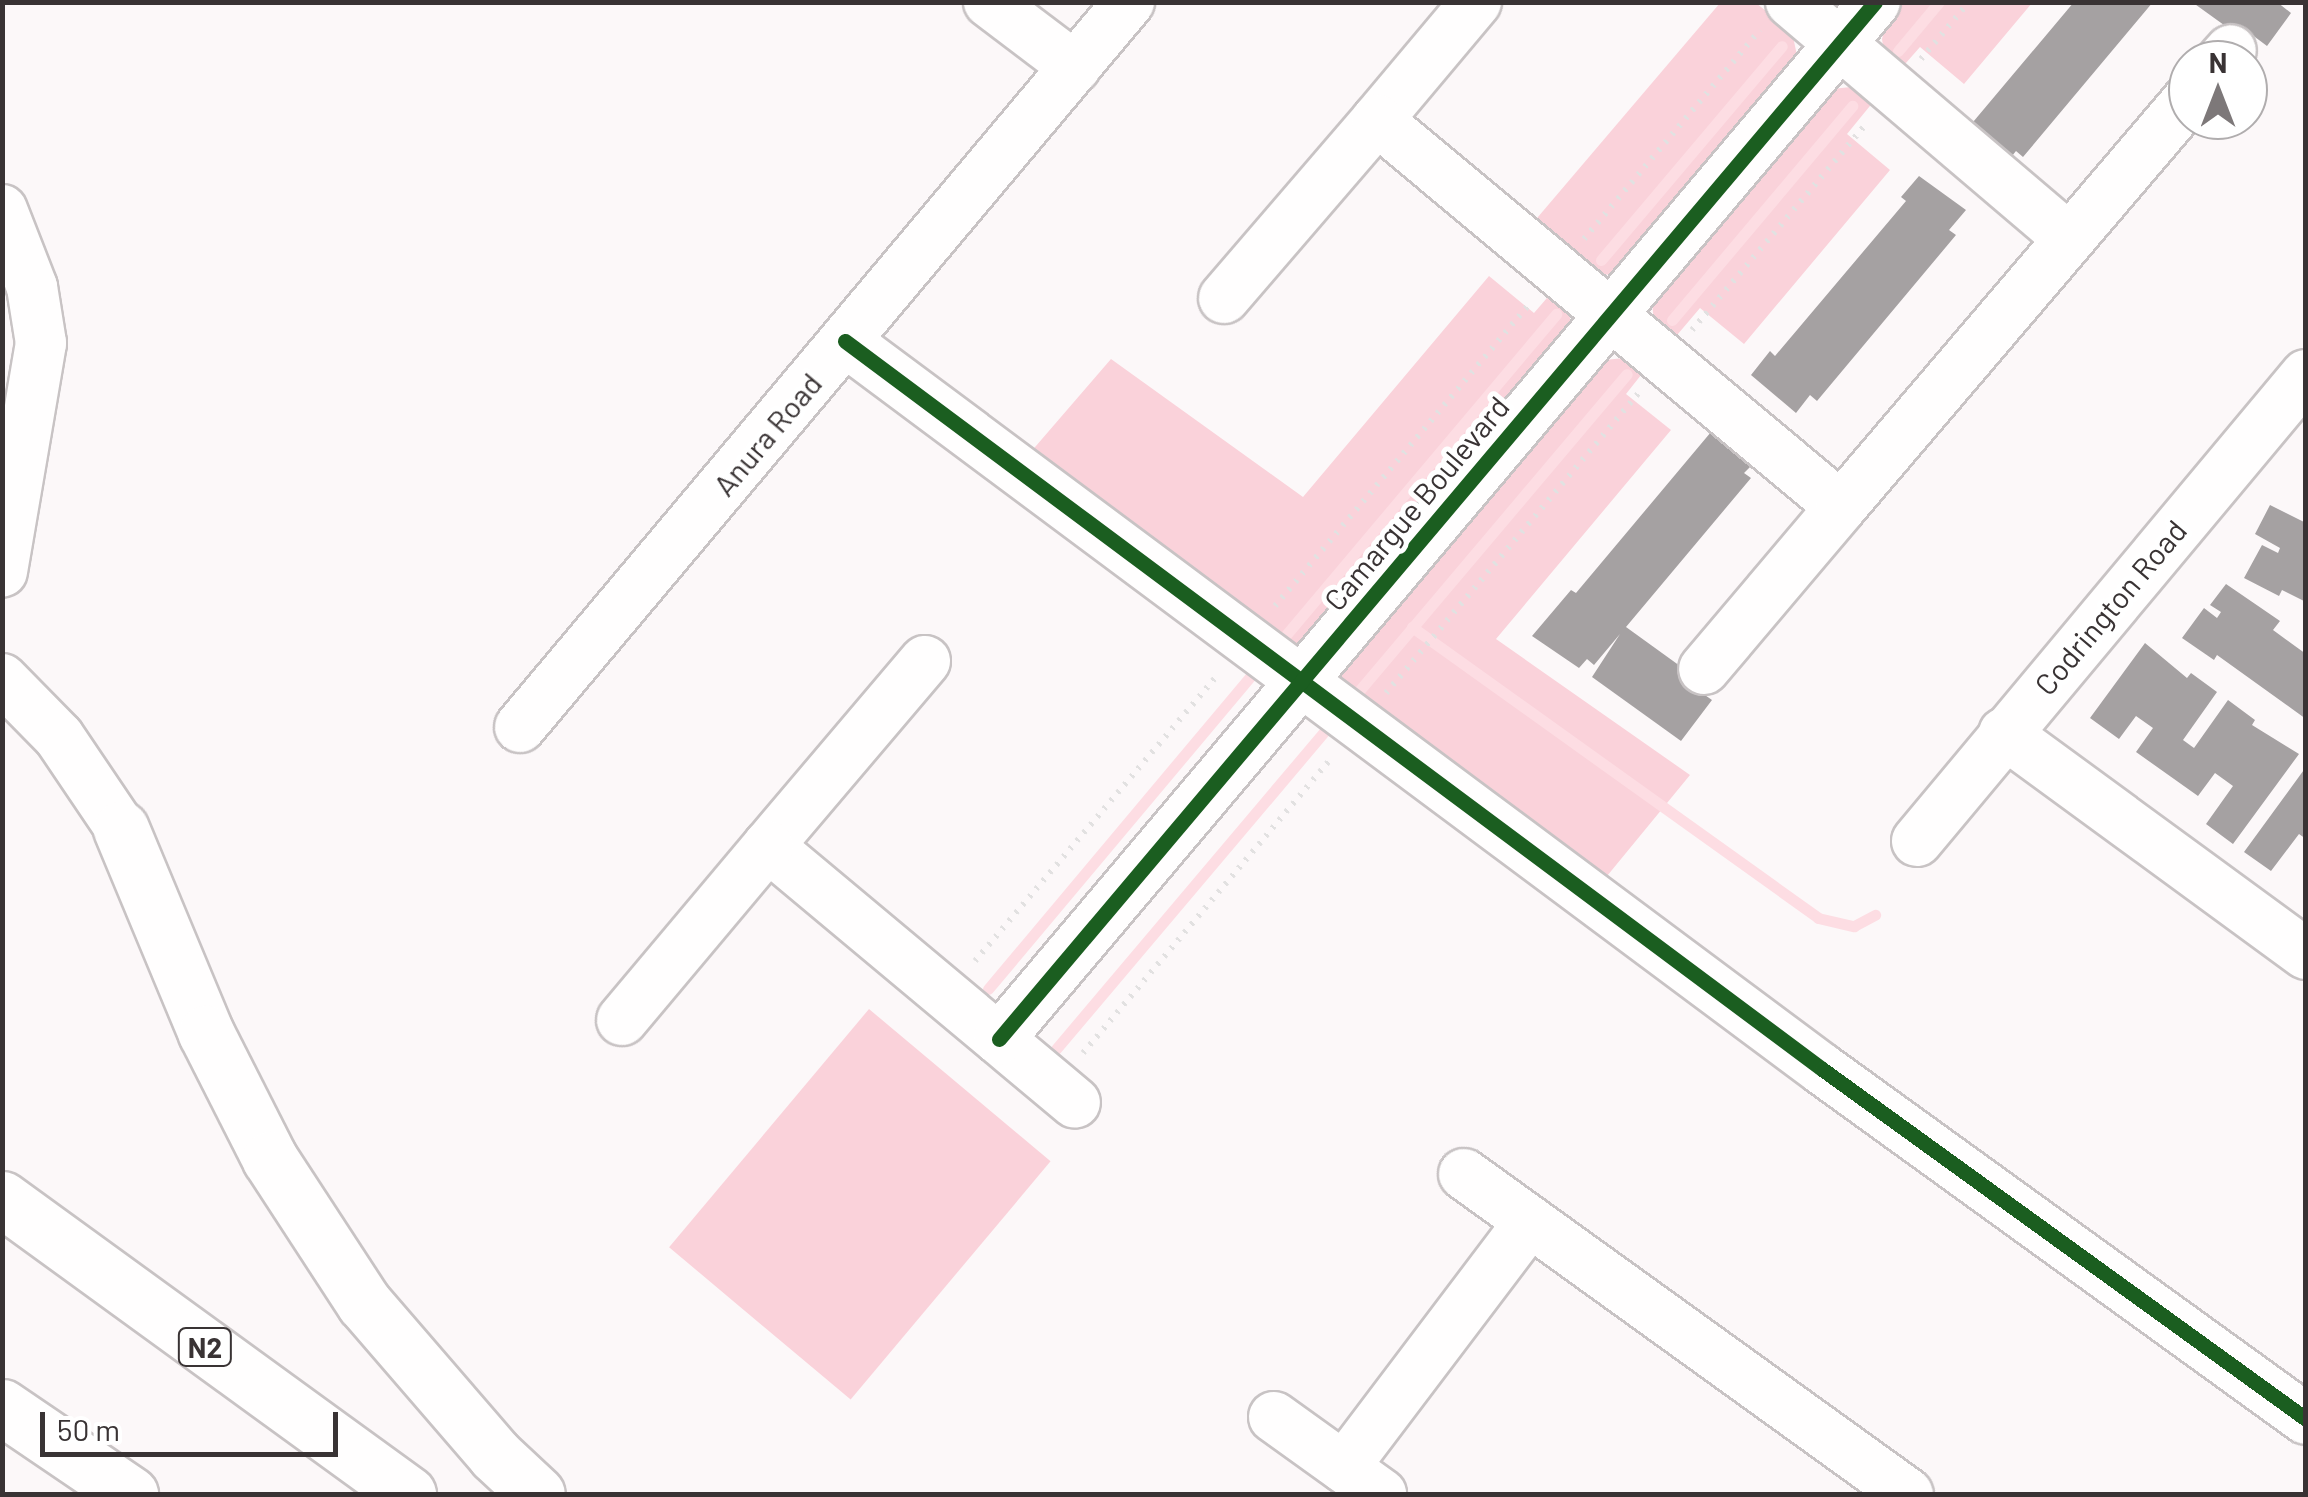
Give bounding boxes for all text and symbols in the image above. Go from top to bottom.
north arrow [2168,40,2268,140]
text: N [2209,45,2227,79]
street label: Anura Road [705,365,829,503]
street label: Camargue Boulevard [1316,389,1516,617]
street label: Codrington Road [2026,512,2194,702]
road number: N2 [178,1324,232,1370]
scale bar [45,1392,342,1454]
text: 50 m [57,1411,120,1447]

